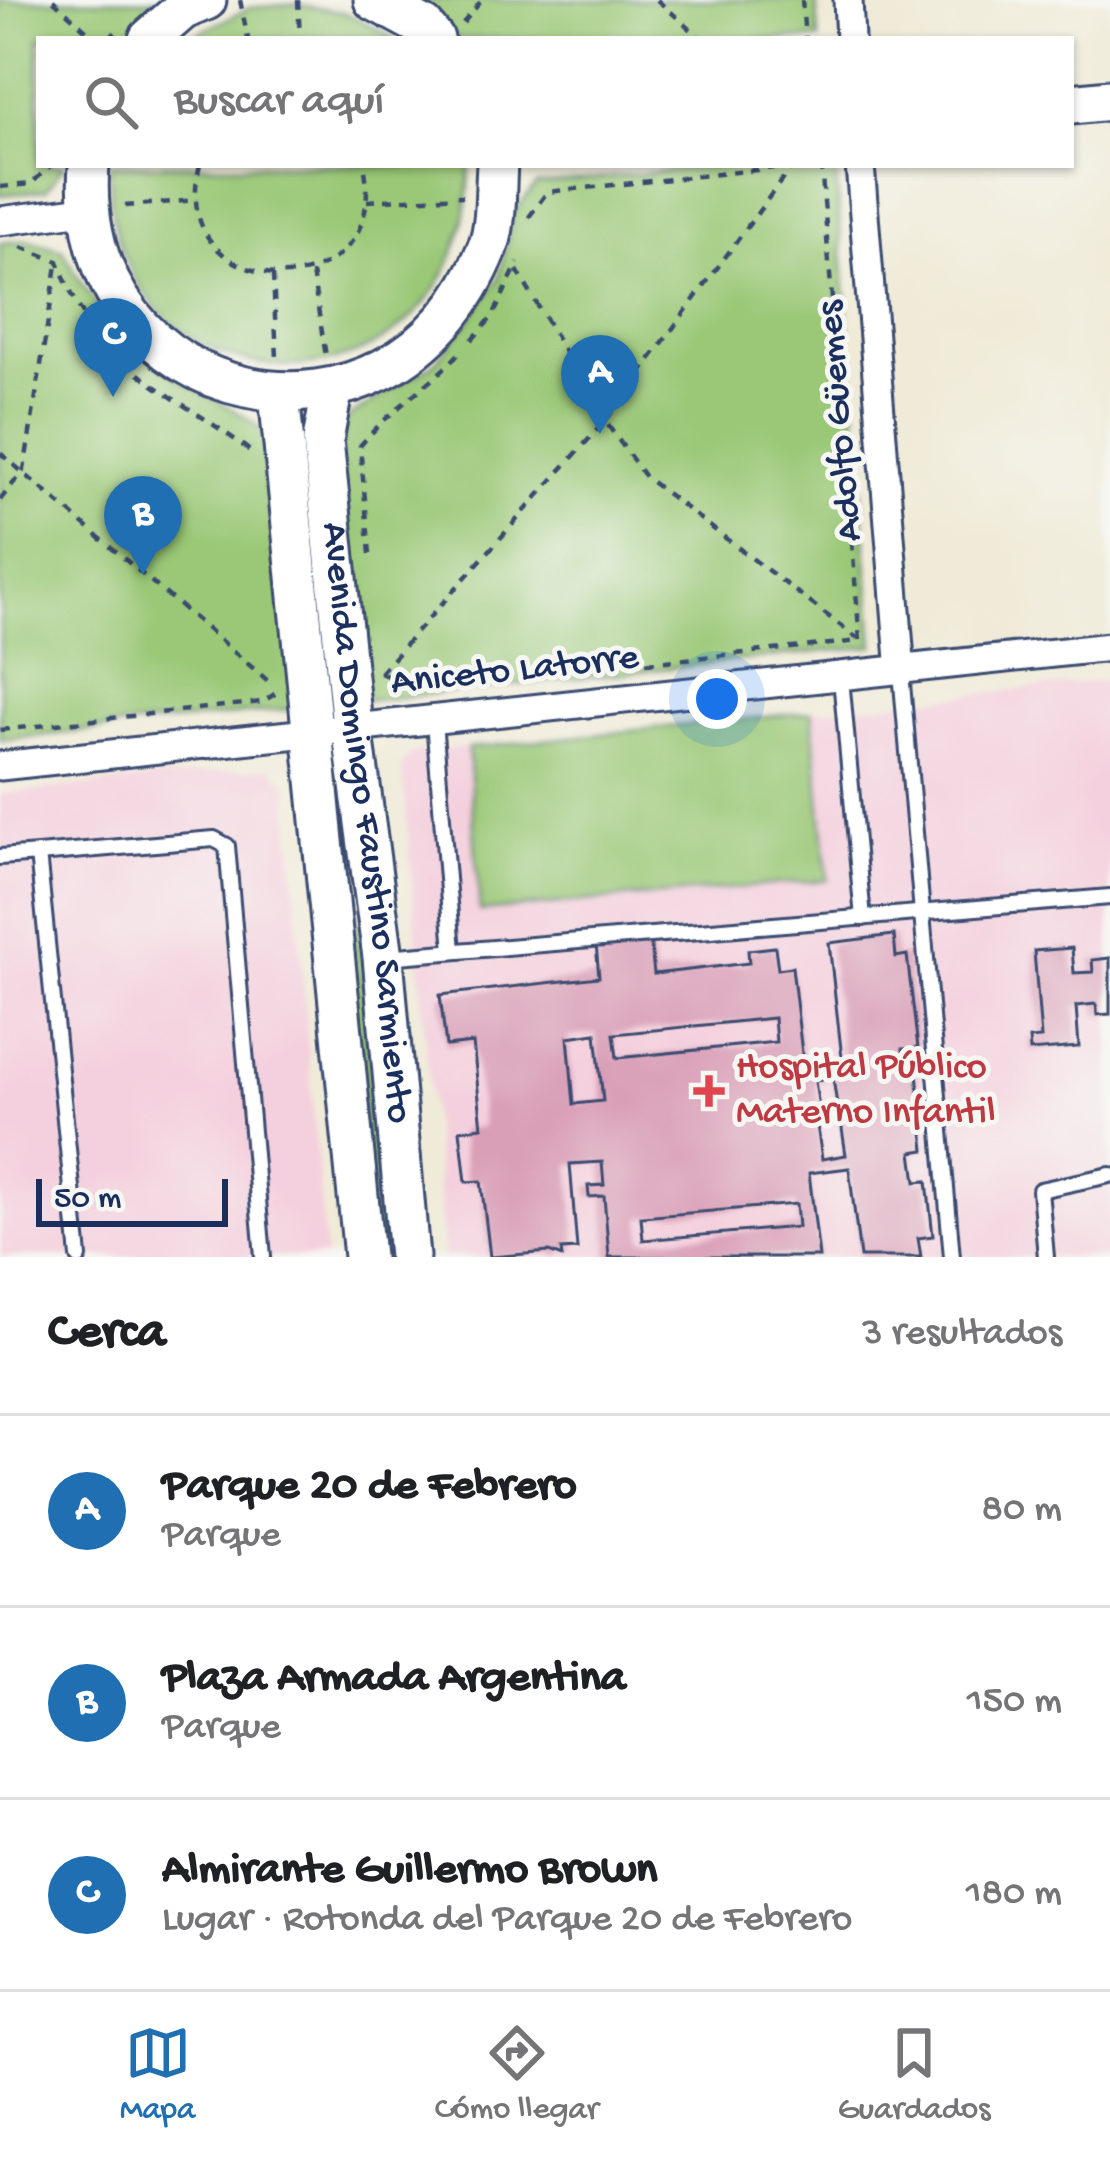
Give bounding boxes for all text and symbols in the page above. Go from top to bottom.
search box [36,36,1074,168]
icon: search [78,69,144,135]
text: Buscar aquí [174,76,384,129]
street label: Adolfo Güemes [808,297,875,543]
pin: C [74,298,152,397]
pin: A [561,335,639,434]
pin: B [104,476,182,575]
street label: Avenida Domingo Faustino Sarmiento [308,520,420,1125]
street label: Aniceto Latorre [389,636,642,708]
your location [687,669,747,729]
place label: Hospital Público Materno Infantil [736,1046,996,1137]
marker: Hospital Público Materno Infantil [693,1075,725,1107]
scale bar [36,1173,228,1226]
text: 50 m [54,1181,121,1219]
text: Cerca [48,1305,166,1365]
text: 3 resultados [862,1312,1062,1358]
text: Parque 20 de Febrero [162,1461,577,1514]
text: A [75,1488,99,1534]
text: 80 m [982,1488,1062,1534]
text: Parque [162,1514,281,1560]
text: Plaza Armada Argentina [162,1653,626,1706]
text: B [77,1680,97,1726]
text: 150 m [967,1680,1062,1726]
text: Parque [162,1706,281,1752]
text: Almirante Guillermo Brown [162,1845,657,1898]
text: C [76,1872,98,1918]
text: 180 m [966,1872,1062,1918]
text: Lugar · Rotonda del Parque 20 de Febrero [162,1898,852,1944]
tab: Mapa [120,2020,195,2130]
tab: Cómo llegar [435,2020,598,2130]
tab: Guardados [838,2020,990,2130]

